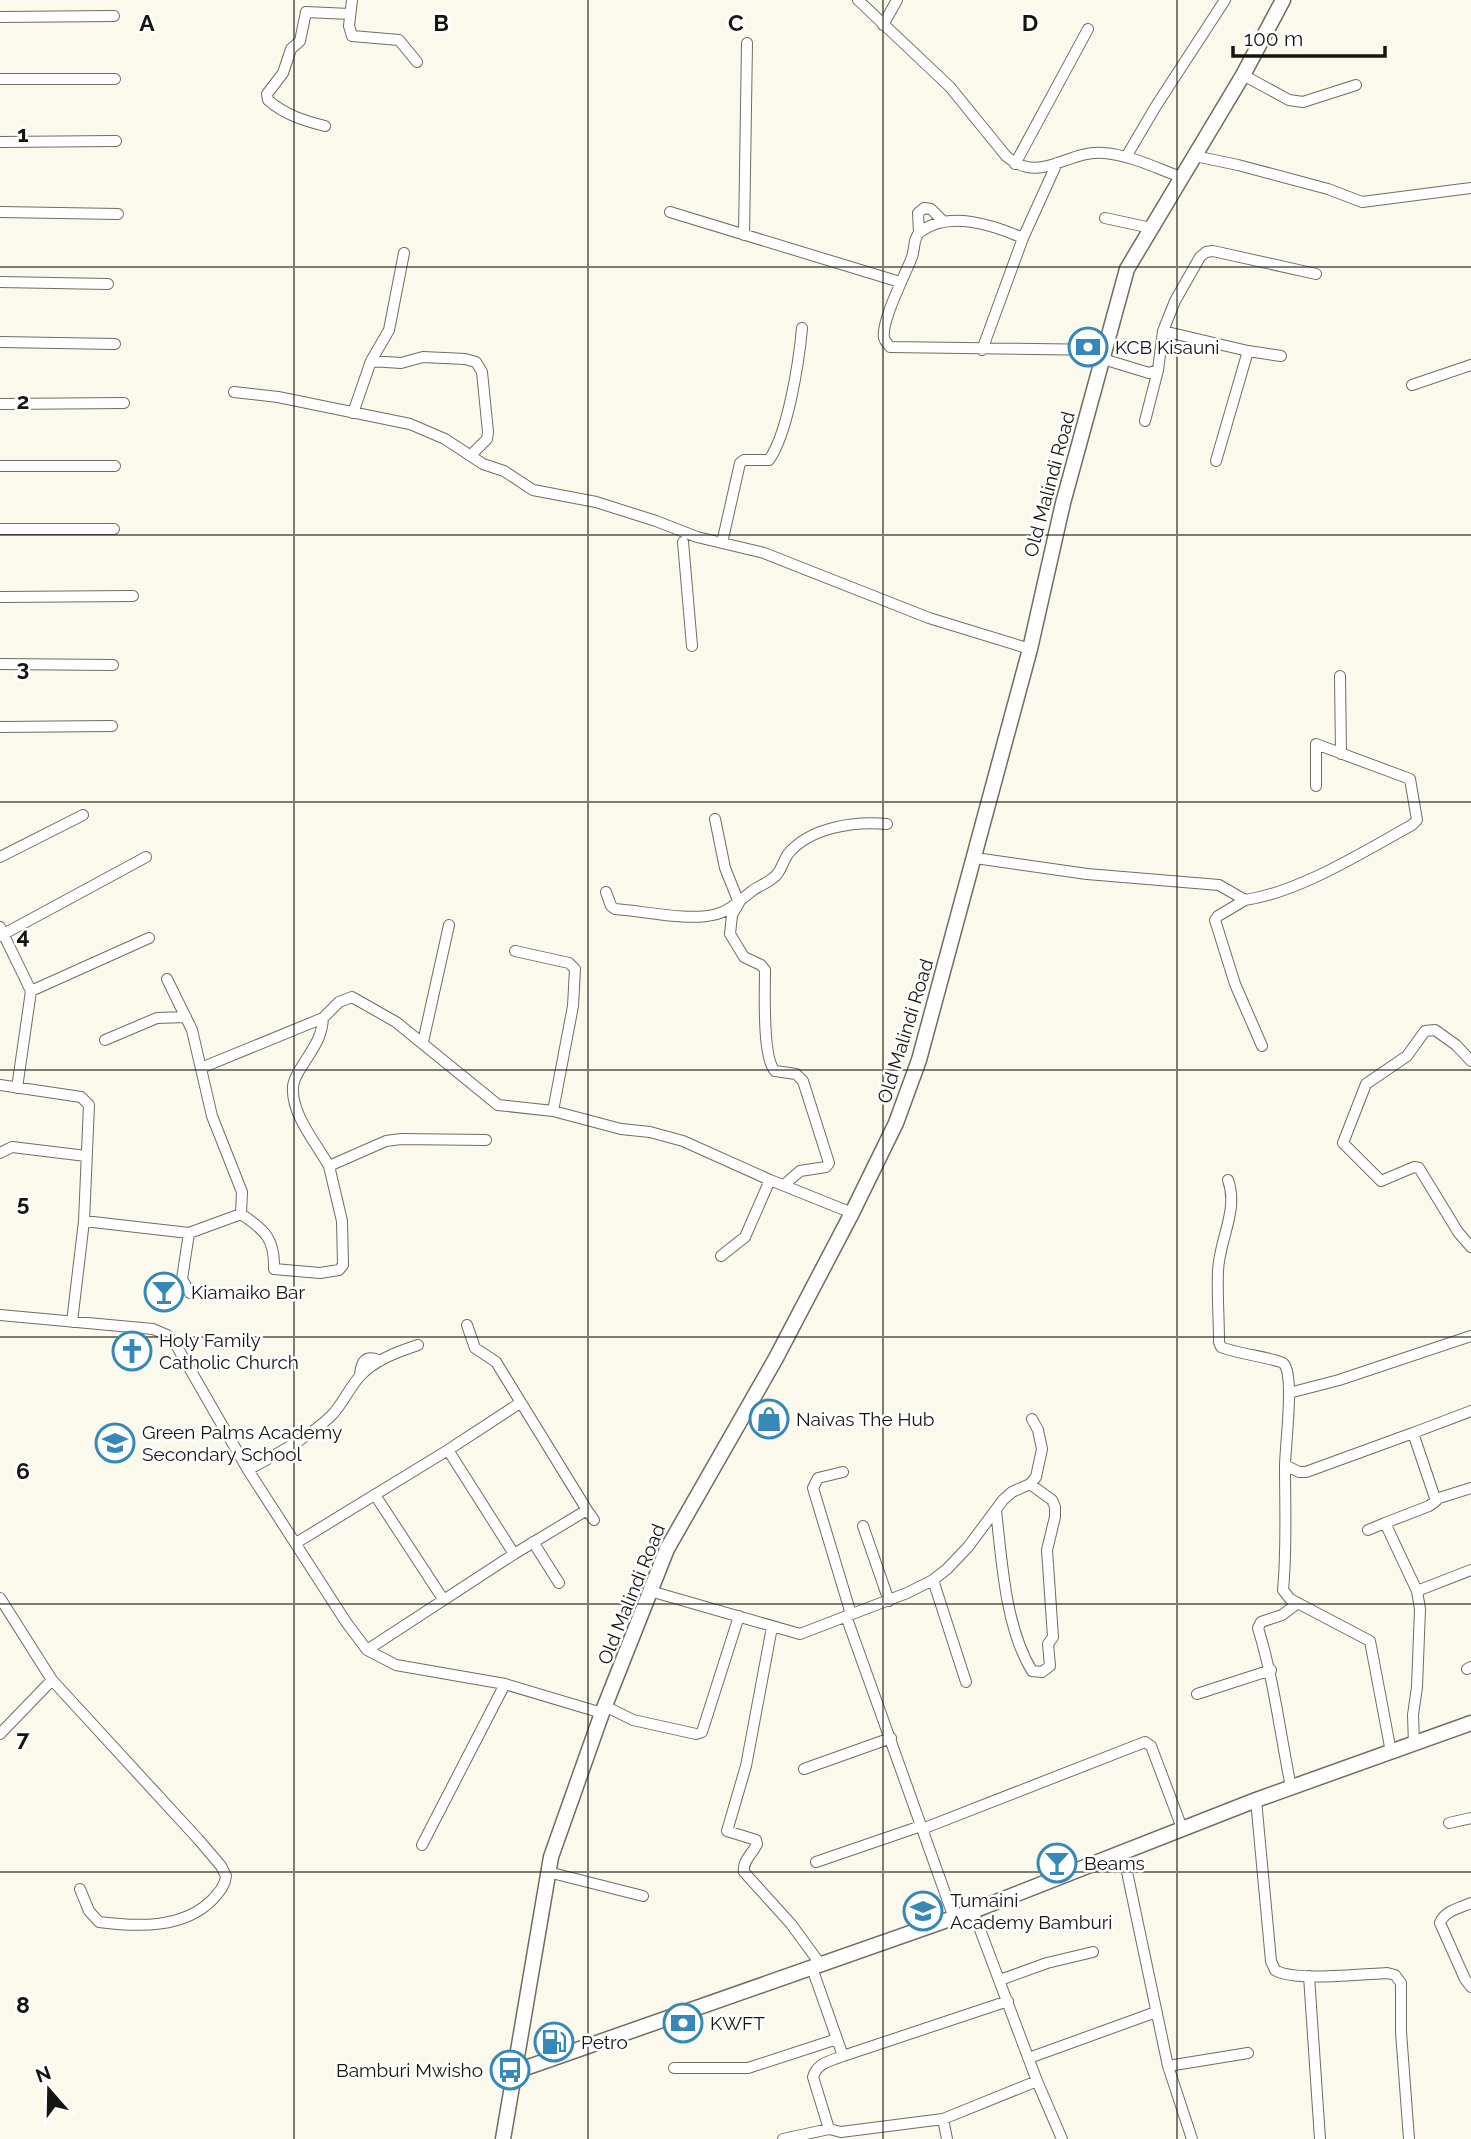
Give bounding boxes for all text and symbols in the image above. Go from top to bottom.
text: A [139,9,155,36]
text: B [433,9,449,36]
text: C [728,9,744,36]
text: D [1022,9,1038,36]
scale bar [1233,14,1385,58]
text: 100 m [1244,26,1303,51]
text: 1 [17,120,29,147]
bank icon: KCB Kisauni [1067,326,1109,368]
place label: KCB Kisauni [1115,336,1219,358]
text: 2 [17,387,29,414]
street label: Old Malindi Road [1019,409,1079,559]
text: 3 [17,654,29,681]
text: 4 [16,922,30,949]
street label: Old Malindi Road [873,956,937,1106]
text: 5 [17,1189,30,1216]
bar icon: Kiamaiko Bar [143,1271,185,1313]
place label: Kiamaiko Bar [191,1281,305,1303]
place label: Holy Family Catholic Church [159,1329,299,1373]
church icon: Holy Family Catholic Church [111,1330,153,1372]
shop icon: Naivas The Hub [748,1398,790,1440]
place label: Naivas The Hub [796,1408,934,1430]
place label: Green Palms Academy Secondary School [142,1421,342,1465]
school or university icon: Green Palms Academy Secondary School [94,1422,136,1464]
text: 6 [16,1457,30,1484]
street label: Old Malindi Road [593,1520,669,1668]
text: 7 [17,1724,30,1751]
bar icon: Beams [1036,1842,1078,1884]
place label: Beams [1084,1852,1145,1874]
place label: Tumaini Academy Bamburi [950,1889,1113,1933]
school or university icon: Tumaini Academy Bamburi [902,1890,944,1932]
text: 8 [16,1991,30,2018]
bank icon: KWFT [662,2002,704,2044]
place label: KWFT [710,2012,765,2034]
fuel station icon: Petro [533,2021,575,2063]
place label: Petro [581,2031,628,2053]
bus stop icon: Bamburi Mwisho [489,2049,531,2091]
north arrow [14,2055,84,2125]
place label: Bamburi Mwisho [336,2059,483,2081]
text: N [33,2061,54,2087]

